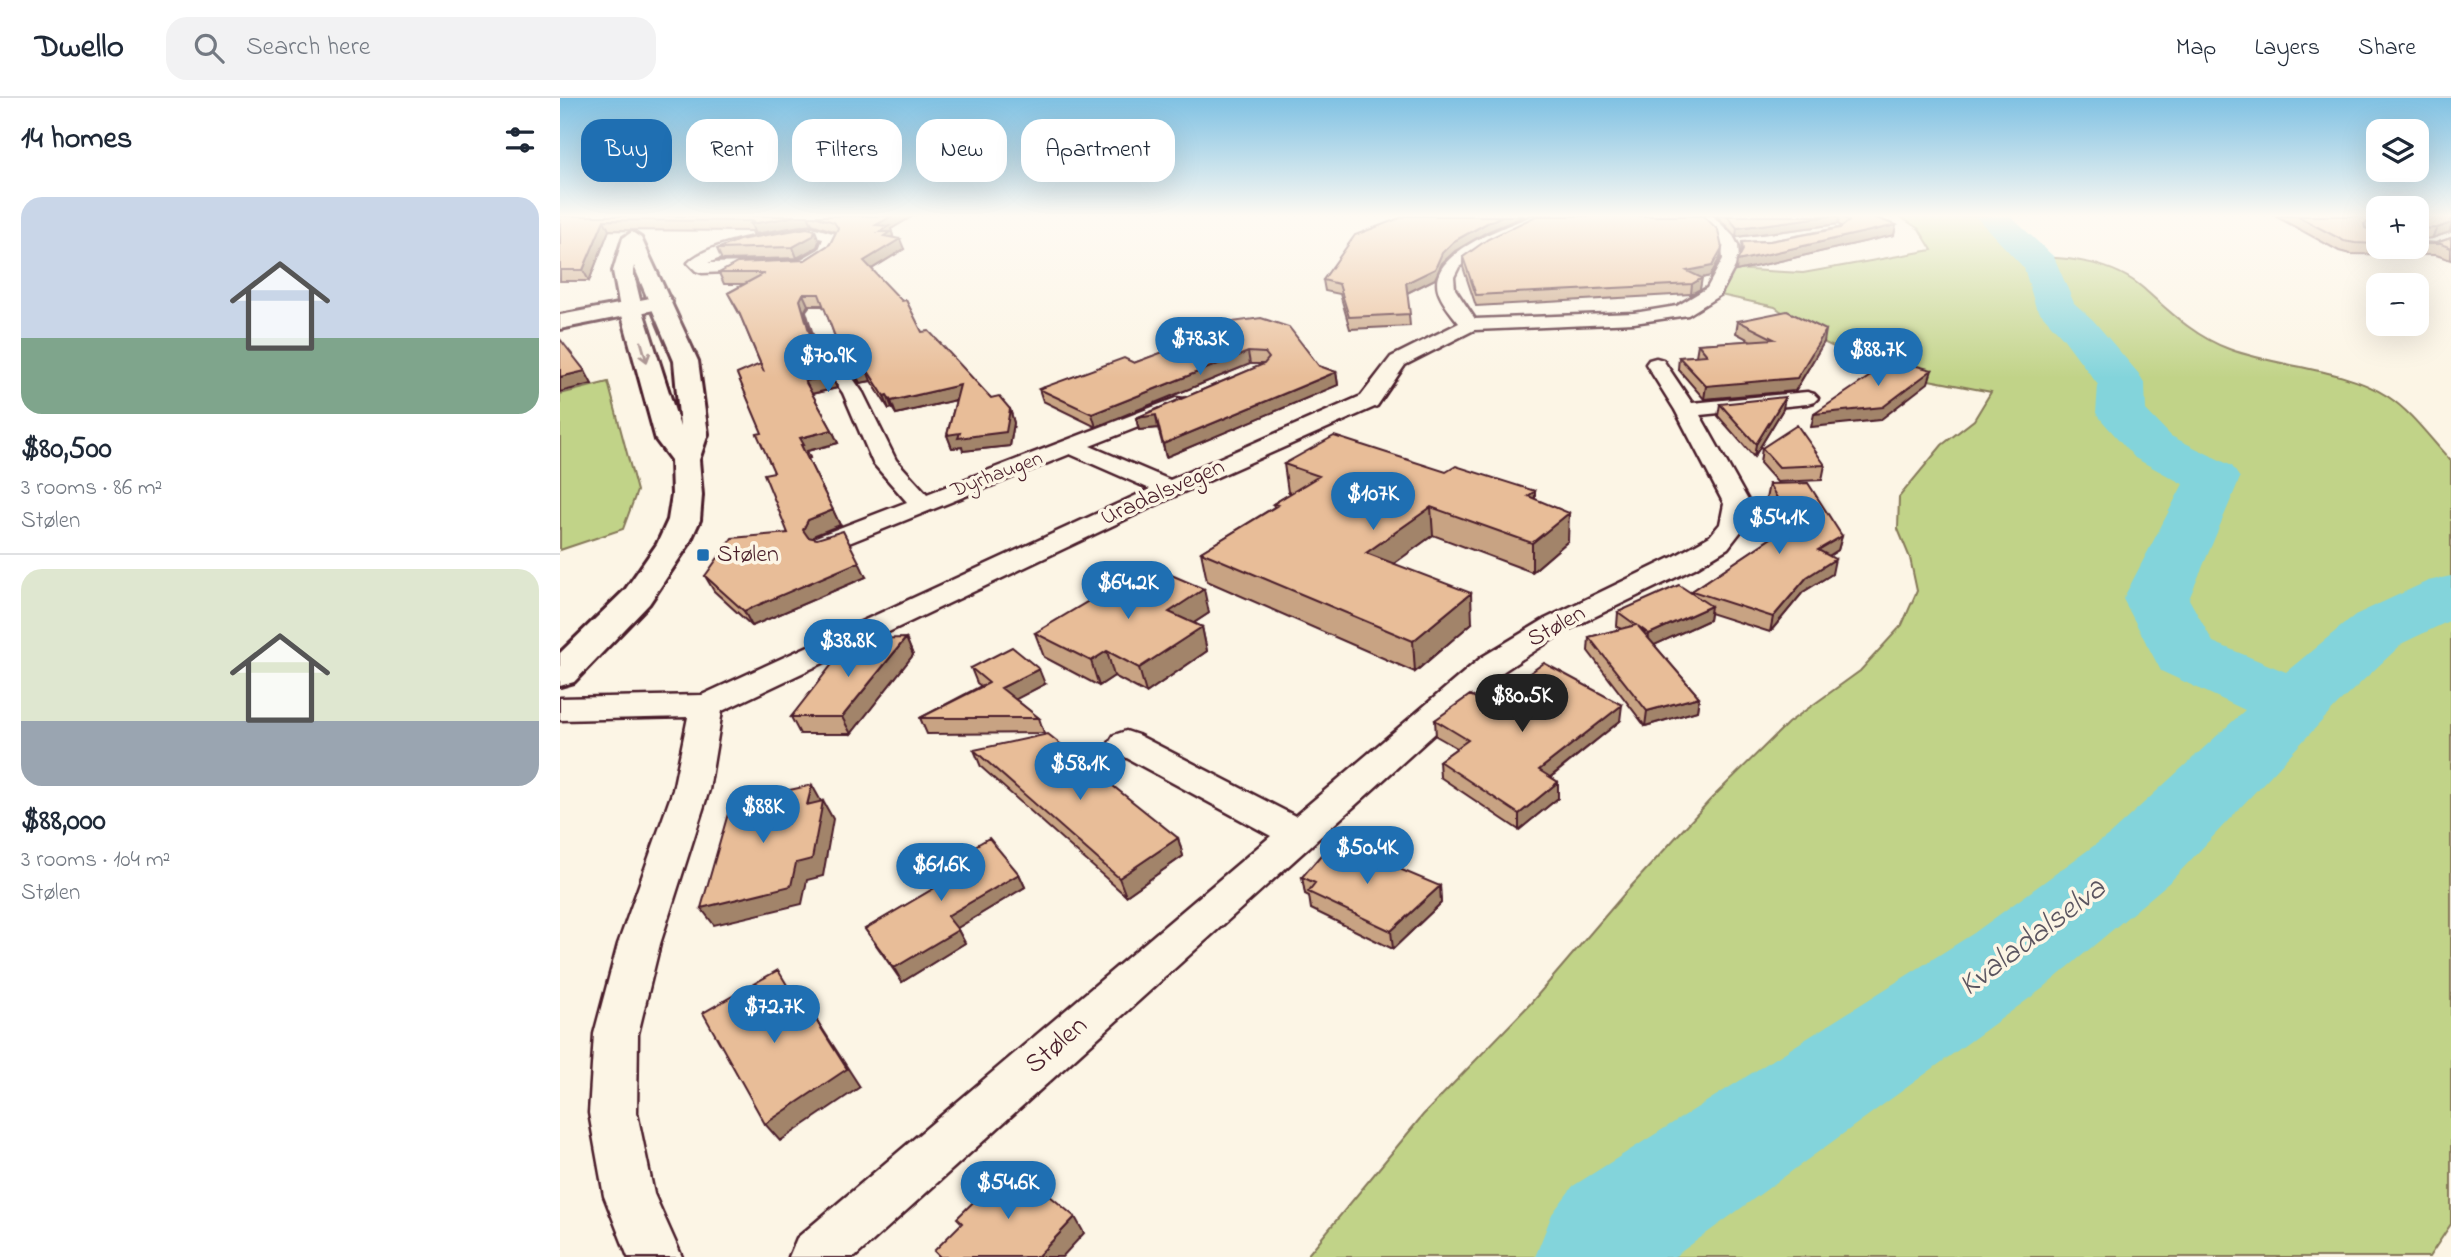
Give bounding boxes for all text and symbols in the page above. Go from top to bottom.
search box [166,17,656,80]
text: Dwello [35,24,124,72]
icon: search [190,29,228,67]
text: Search here [246,29,370,67]
text: Map [2176,31,2216,66]
text: Layers [2254,31,2320,66]
text: Share [2358,31,2416,66]
text: 14 homes [21,118,132,162]
chip: Buy [581,119,672,182]
chip: Rent [686,119,778,182]
chip: Filters [792,119,902,182]
chip: New [916,119,1007,182]
chip: Apartment [1021,119,1175,182]
map controls [2366,119,2429,336]
button: layers [2366,119,2429,182]
icon: filters [501,121,539,159]
button: + [2366,196,2429,259]
icon: home [217,243,343,369]
button: − [2366,273,2429,336]
pin: $78.3K [1143,317,1257,377]
text: $78.3K [1171,323,1229,356]
pin: $88.7K [1821,328,1935,388]
pin: $70.9K [771,334,885,394]
text: $88.7K [1850,334,1906,367]
text: $70.9K [800,340,856,373]
one-way arrow [638,341,651,363]
text: $80,500 [21,428,112,472]
street label: Dyrhaugen [946,444,1048,508]
street label: Uradalsvegen [1095,450,1231,536]
text: 3 rooms · 86 m² [21,472,162,505]
pin: $107K [1324,472,1422,532]
text: $107K [1347,478,1399,511]
pin: $54.1K [1722,496,1836,556]
text: $54.1K [1749,502,1809,535]
text: Stølen [21,505,80,538]
place label: Stølen [717,538,779,573]
marker: Stølen [695,547,711,563]
pin: $64.2K [1071,561,1185,621]
text: $64.2K [1098,567,1158,600]
street label: Stølen [1521,597,1593,657]
icon: home [217,615,343,741]
pin: $38.8K [791,620,905,679]
text: $38.8K [820,625,876,658]
pin: $80.5K [1465,674,1579,734]
text: $80.5K [1491,680,1553,713]
pin: $58.1K [1023,742,1137,802]
text: $58.1K [1051,748,1109,781]
pin: $88K [722,786,804,845]
text: $88K [742,791,784,824]
text: $88,000 [21,800,106,844]
pin: $50.4K [1310,826,1424,886]
text: $50.4K [1336,832,1398,865]
text: 3 rooms · 104 m² [21,844,170,877]
pin: $61.6K [884,844,998,903]
text: $61.6K [912,849,970,882]
water label: Kvaladalselva [1949,866,2117,1009]
text: Stølen [21,877,80,910]
pin: $72.7K [717,986,831,1045]
text: $72.7K [744,991,804,1024]
street label: Stølen [1016,1007,1098,1085]
pin: $54.6K [951,1162,1065,1221]
text: $54.6K [977,1167,1039,1200]

